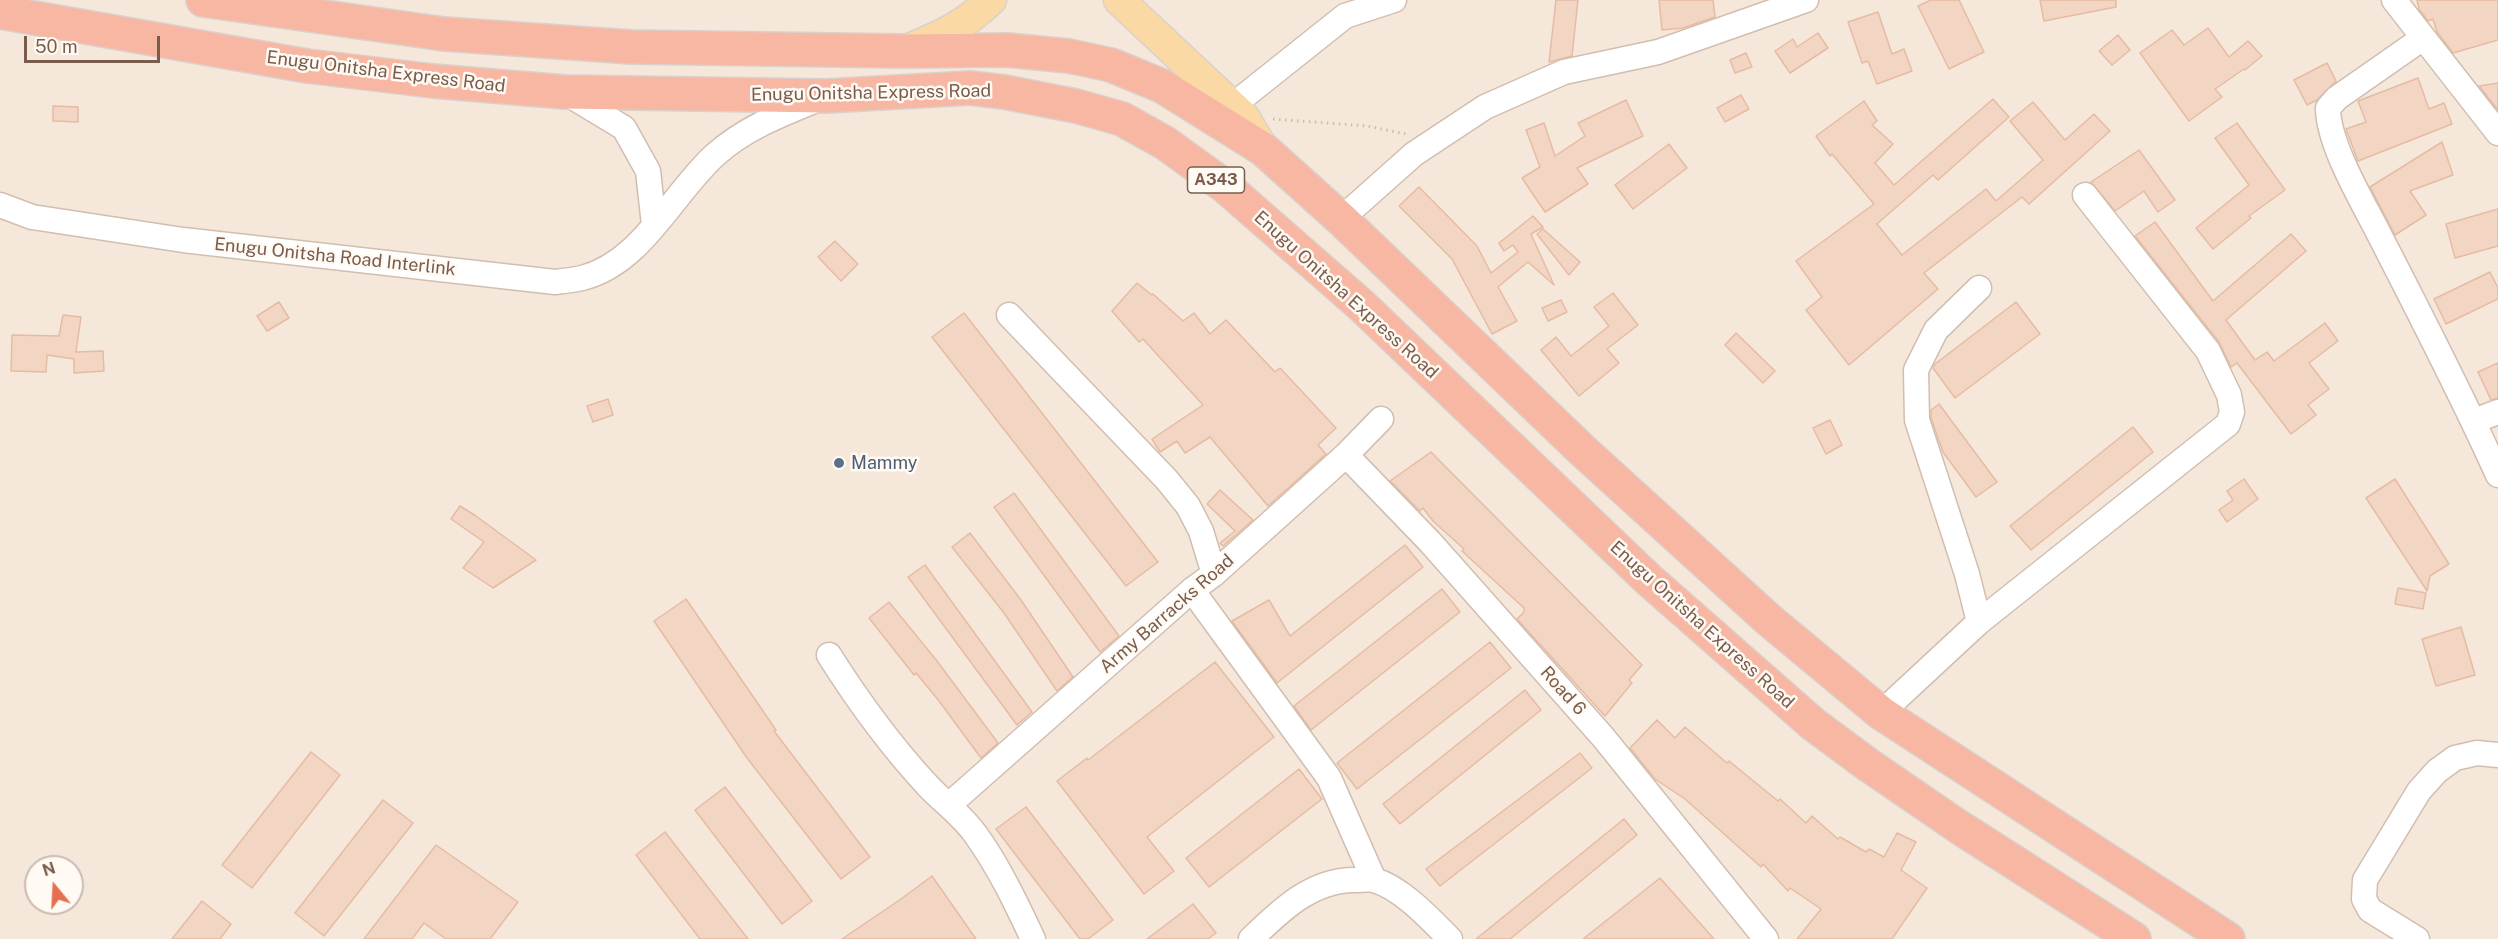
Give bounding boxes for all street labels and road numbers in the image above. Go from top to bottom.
street label: Enugu Onitsha Express Road [265,47,507,97]
street label: Enugu Onitsha Express Road [751,80,991,106]
road number: A343 [1188,167,1244,193]
street label: Enugu Onitsha Express Road [1249,207,1443,383]
street label: Enugu Onitsha Road Interlink [213,234,457,280]
street label: Enugu Onitsha Express Road [1605,537,1799,713]
street label: Army Barracks Road [1096,550,1238,678]
street label: Road 6 [1536,662,1590,720]

